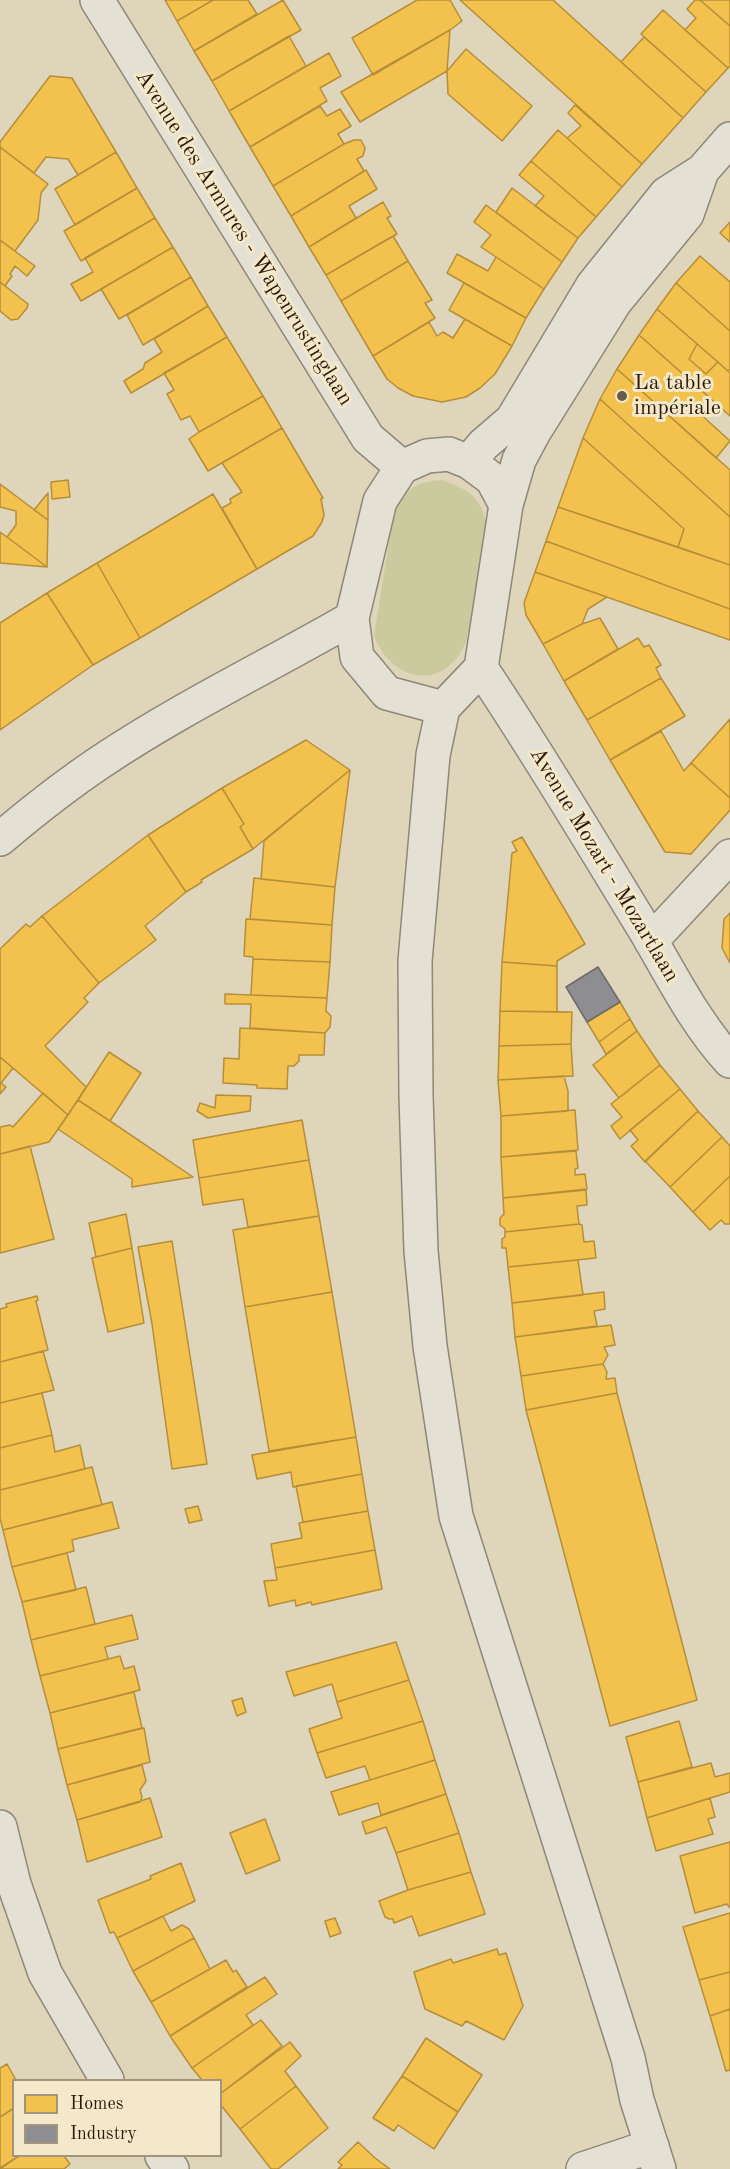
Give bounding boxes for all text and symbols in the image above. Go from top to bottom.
street label: Avenue des Armures - Wapenrustinglaan [129,65,359,411]
place label: La table impériale [634,370,721,422]
marker: La table impériale [615,389,629,403]
street label: Avenue Mozart - Mozartlaan [523,743,685,987]
legend [12,2079,222,2157]
text: Homes [70,2095,124,2113]
text: Industry [70,2125,137,2143]

